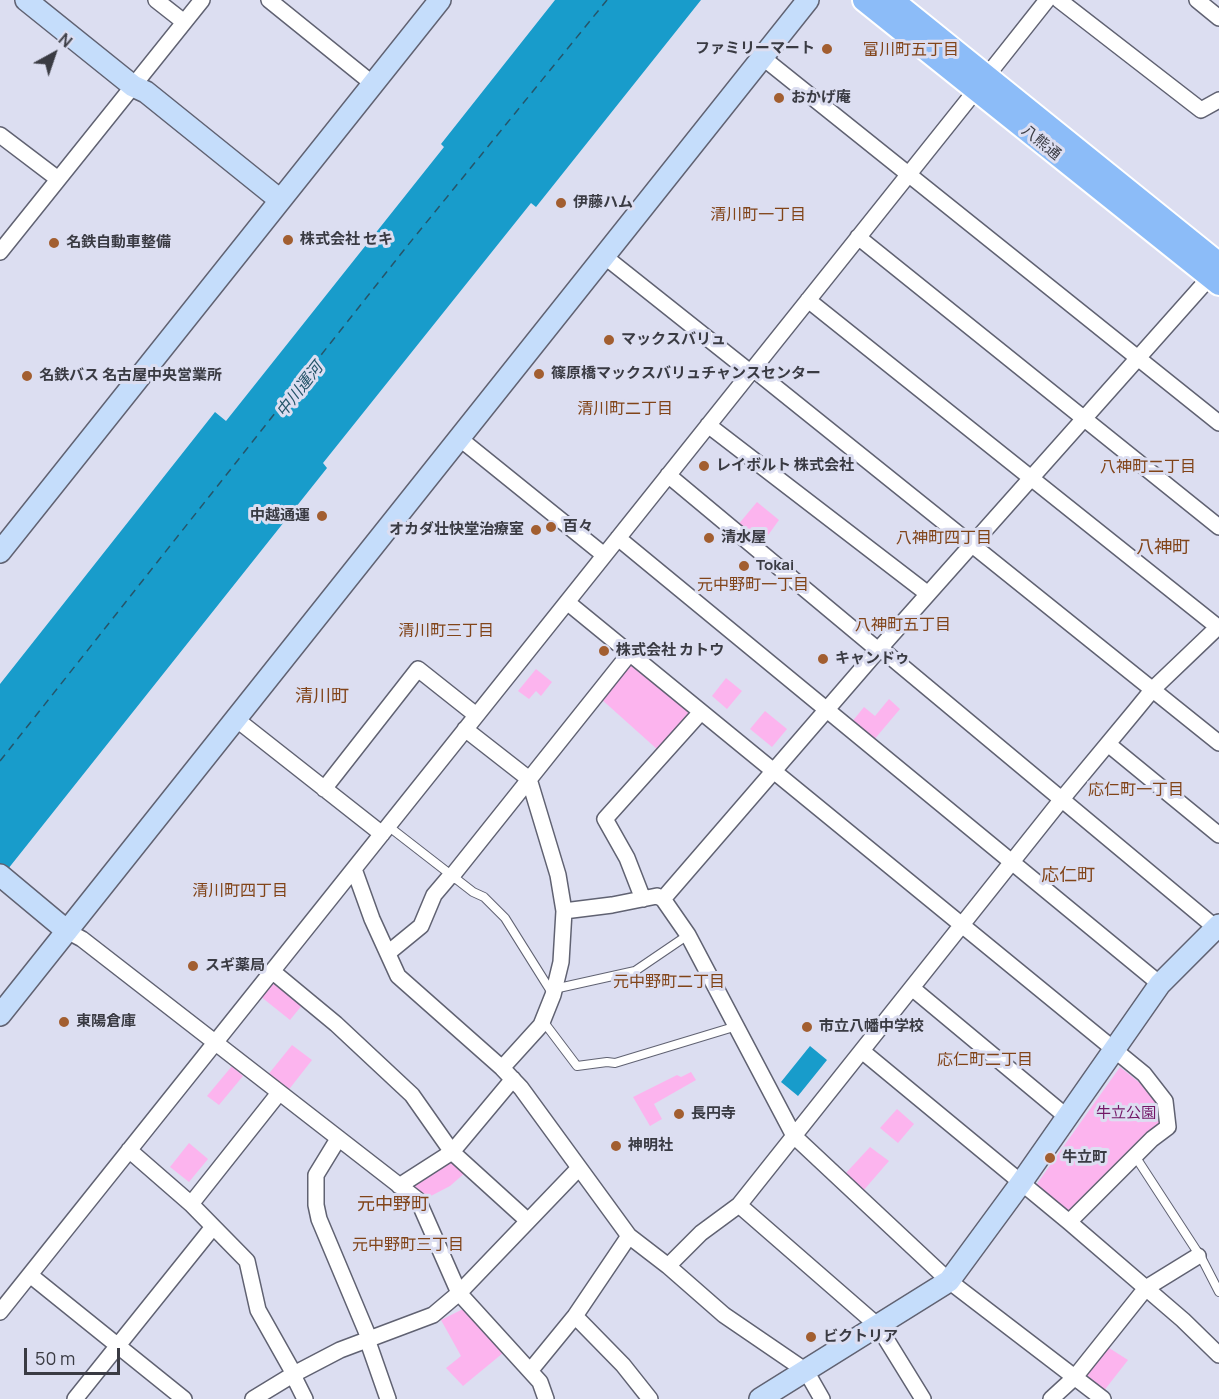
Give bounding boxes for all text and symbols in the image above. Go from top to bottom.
north arrow [24,24,84,84]
text: N [54,28,77,52]
place label: ファミリーマート [695,40,815,58]
district label: 富川町五丁目 [863,41,959,61]
marker: ファミリーマート [820,42,834,56]
place label: おかげ庵 [791,89,851,107]
marker: おかげ庵 [772,91,786,105]
street label: 八熊通 [1018,122,1064,164]
place label: 伊藤ハム [573,194,633,212]
marker: 伊藤ハム [554,196,568,210]
district label: 清川町一丁目 [710,206,806,226]
place label: 株式会社 セキ [300,231,393,249]
marker: 株式会社 セキ [281,233,295,247]
place label: 名鉄自動車整備 [66,234,171,252]
marker: 名鉄自動車整備 [47,236,61,250]
place label: マックスバリュ [621,331,726,349]
marker: マックスバリュ [602,333,616,347]
water label: 中川運河 [273,359,327,421]
place label: 篠原橋マックスバリュチャンスセンター [551,365,821,383]
place label: 名鉄バス 名古屋中央営業所 [39,367,222,385]
marker: 篠原橋マックスバリュチャンスセンター [532,367,546,381]
marker: 名鉄バス 名古屋中央営業所 [20,369,34,383]
district label: 清川町二丁目 [577,400,673,420]
place label: レイボルト 株式会社 [716,457,854,475]
district label: 八神町二丁目 [1100,458,1196,478]
marker: レイボルト 株式会社 [697,459,711,473]
place label: 中越通運 [250,507,310,525]
marker: 中越通運 [315,509,329,523]
place label: 百々 [563,518,593,536]
marker: 百々 [544,520,558,534]
place label: オカダ壮快堂治療室 [389,521,524,539]
marker: オカダ壮快堂治療室 [529,523,543,537]
place label: 清水屋 [721,529,766,547]
district label: 八神町四丁目 [896,529,992,549]
marker: 清水屋 [702,531,716,545]
district label: 八神町 [1136,537,1190,559]
place label: Tokai [756,557,794,575]
marker: Tokai [737,559,751,573]
district label: 元中野町一丁目 [697,576,809,596]
district label: 八神町五丁目 [855,616,951,636]
district label: 清川町三丁目 [398,622,494,642]
place label: 株式会社 カトウ [616,642,724,660]
marker: 株式会社 カトウ [597,644,611,658]
place label: キャンドゥ [835,650,910,668]
marker: キャンドゥ [816,652,830,666]
district label: 清川町 [295,686,349,708]
district label: 応仁町一丁目 [1088,781,1184,801]
district label: 応仁町 [1041,865,1095,887]
district label: 清川町四丁目 [192,882,288,902]
place label: スギ薬局 [205,957,265,975]
marker: スギ薬局 [186,959,200,973]
district label: 元中野町二丁目 [613,973,725,993]
place label: 東陽倉庫 [76,1013,136,1031]
marker: 東陽倉庫 [57,1015,71,1029]
place label: 市立八幡中学校 [819,1018,924,1036]
marker: 市立八幡中学校 [800,1020,814,1034]
district label: 応仁町二丁目 [937,1051,1033,1071]
place label: 長円寺 [691,1105,736,1123]
park label: 牛立公園 [1096,1105,1156,1123]
marker: 長円寺 [672,1107,686,1121]
place label: 神明社 [628,1137,673,1155]
marker: 神明社 [609,1139,623,1153]
place label: 牛立町 [1062,1149,1107,1167]
marker: 牛立町 [1043,1151,1057,1165]
district label: 元中野町 [357,1194,429,1216]
district label: 元中野町三丁目 [352,1236,464,1256]
place label: ビクトリア [823,1328,898,1346]
marker: ビクトリア [804,1330,818,1344]
scale bar [27,1336,123,1374]
text: 50 m [35,1346,75,1370]

